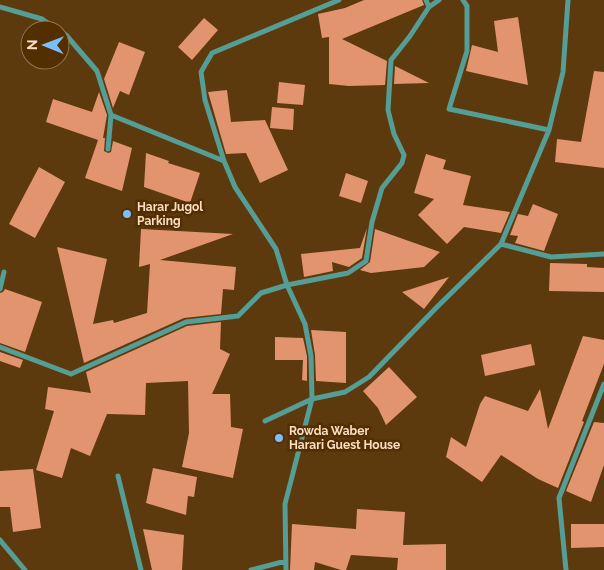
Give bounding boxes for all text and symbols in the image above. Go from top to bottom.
north arrow [20,20,70,70]
text: N [24,39,40,50]
place label: Harar Jugol Parking [137,200,203,228]
marker: Harar Jugol Parking [121,208,133,220]
place label: Rowda Waber Harari Guest House [289,424,400,452]
marker: Rowda Waber Harari Guest House [273,432,285,444]

